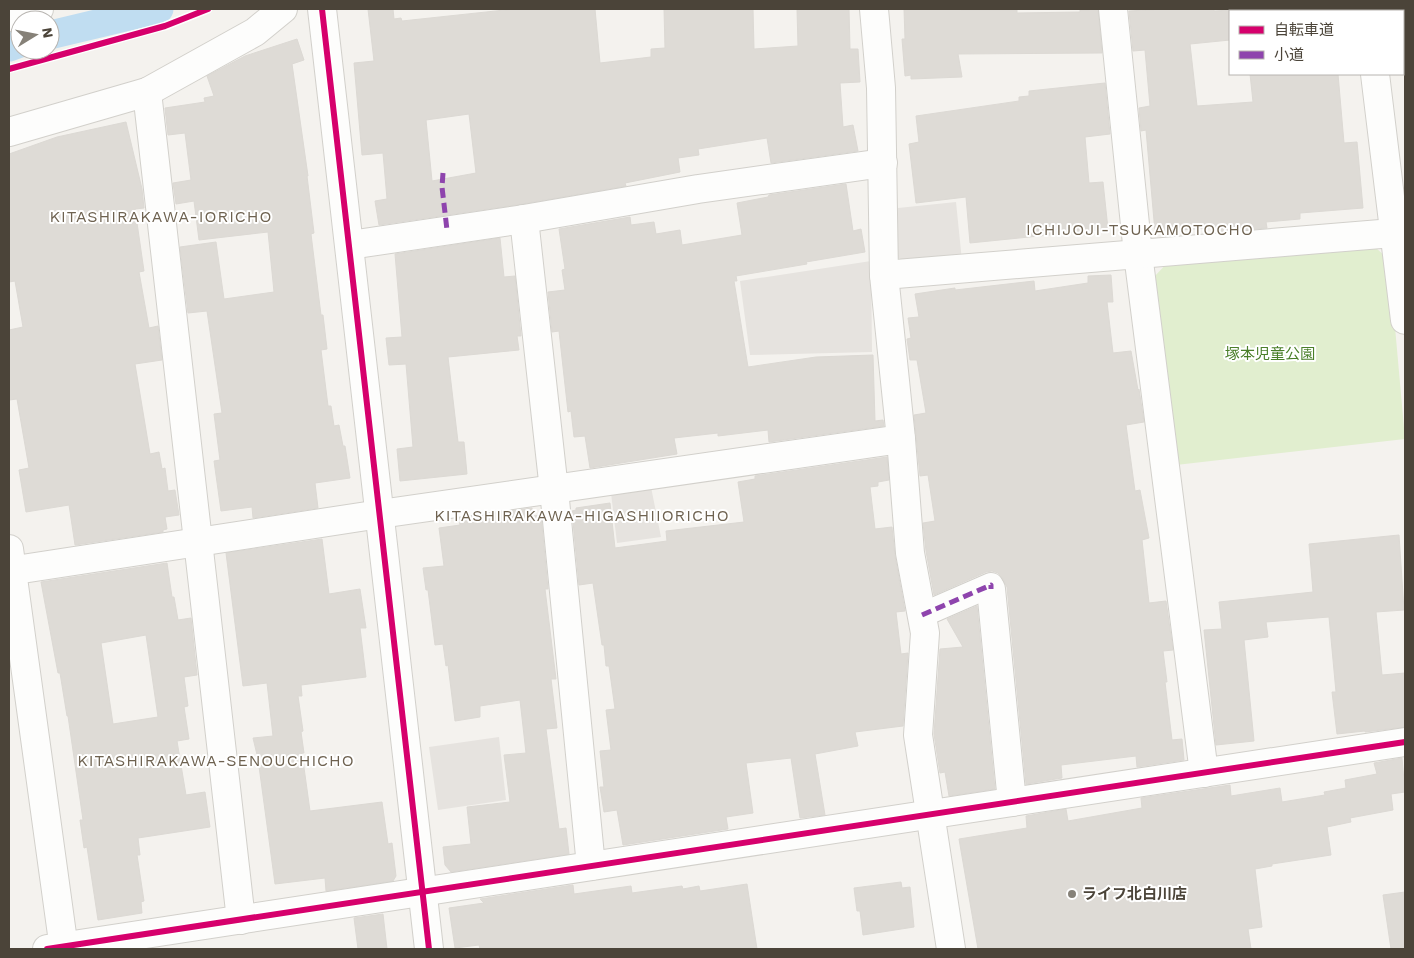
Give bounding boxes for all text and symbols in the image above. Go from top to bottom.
north arrow [10,10,60,60]
legend [1229,10,1404,75]
text: 自転車道 [1274,21,1334,39]
text: N [39,26,57,39]
text: 小道 [1274,46,1304,64]
district label: KITASHIRAKAWA-IORICHO [49,207,273,226]
district label: ICHIJOJI-TSUKAMOTOCHO [1026,220,1254,239]
park label: 塚本児童公園 [1225,345,1315,363]
district label: KITASHIRAKAWA-HIGASHIIORICHO [434,506,730,525]
district label: KITASHIRAKAWA-SENOUCHICHO [77,751,355,770]
place label: ライフ北白川店 [1082,885,1187,903]
marker: ライフ北白川店 [1066,888,1078,900]

